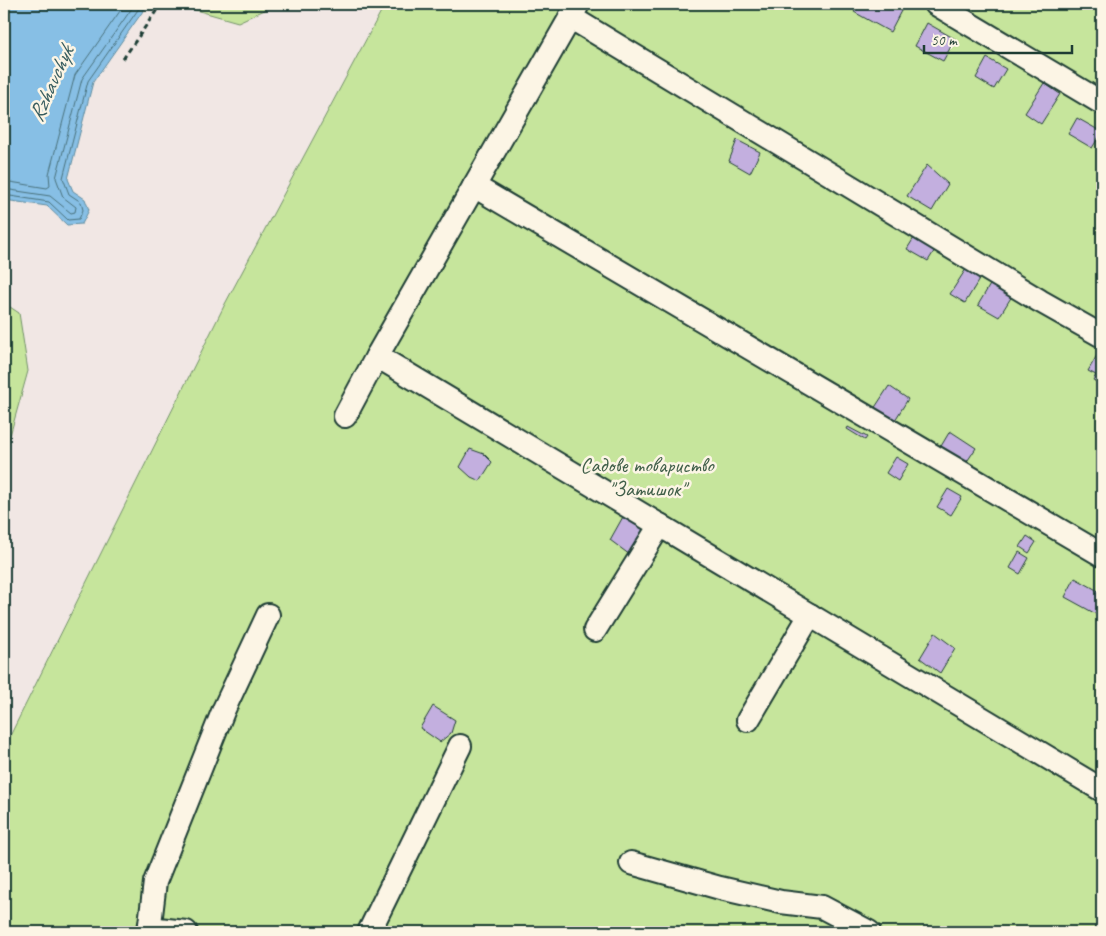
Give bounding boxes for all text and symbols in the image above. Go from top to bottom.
scale bar [924,22,1071,54]
text: 50 m [931,31,958,50]
water label: Rzhavchyk [22,38,82,126]
park label: Садове товариство "Затишок" [580,452,715,502]

